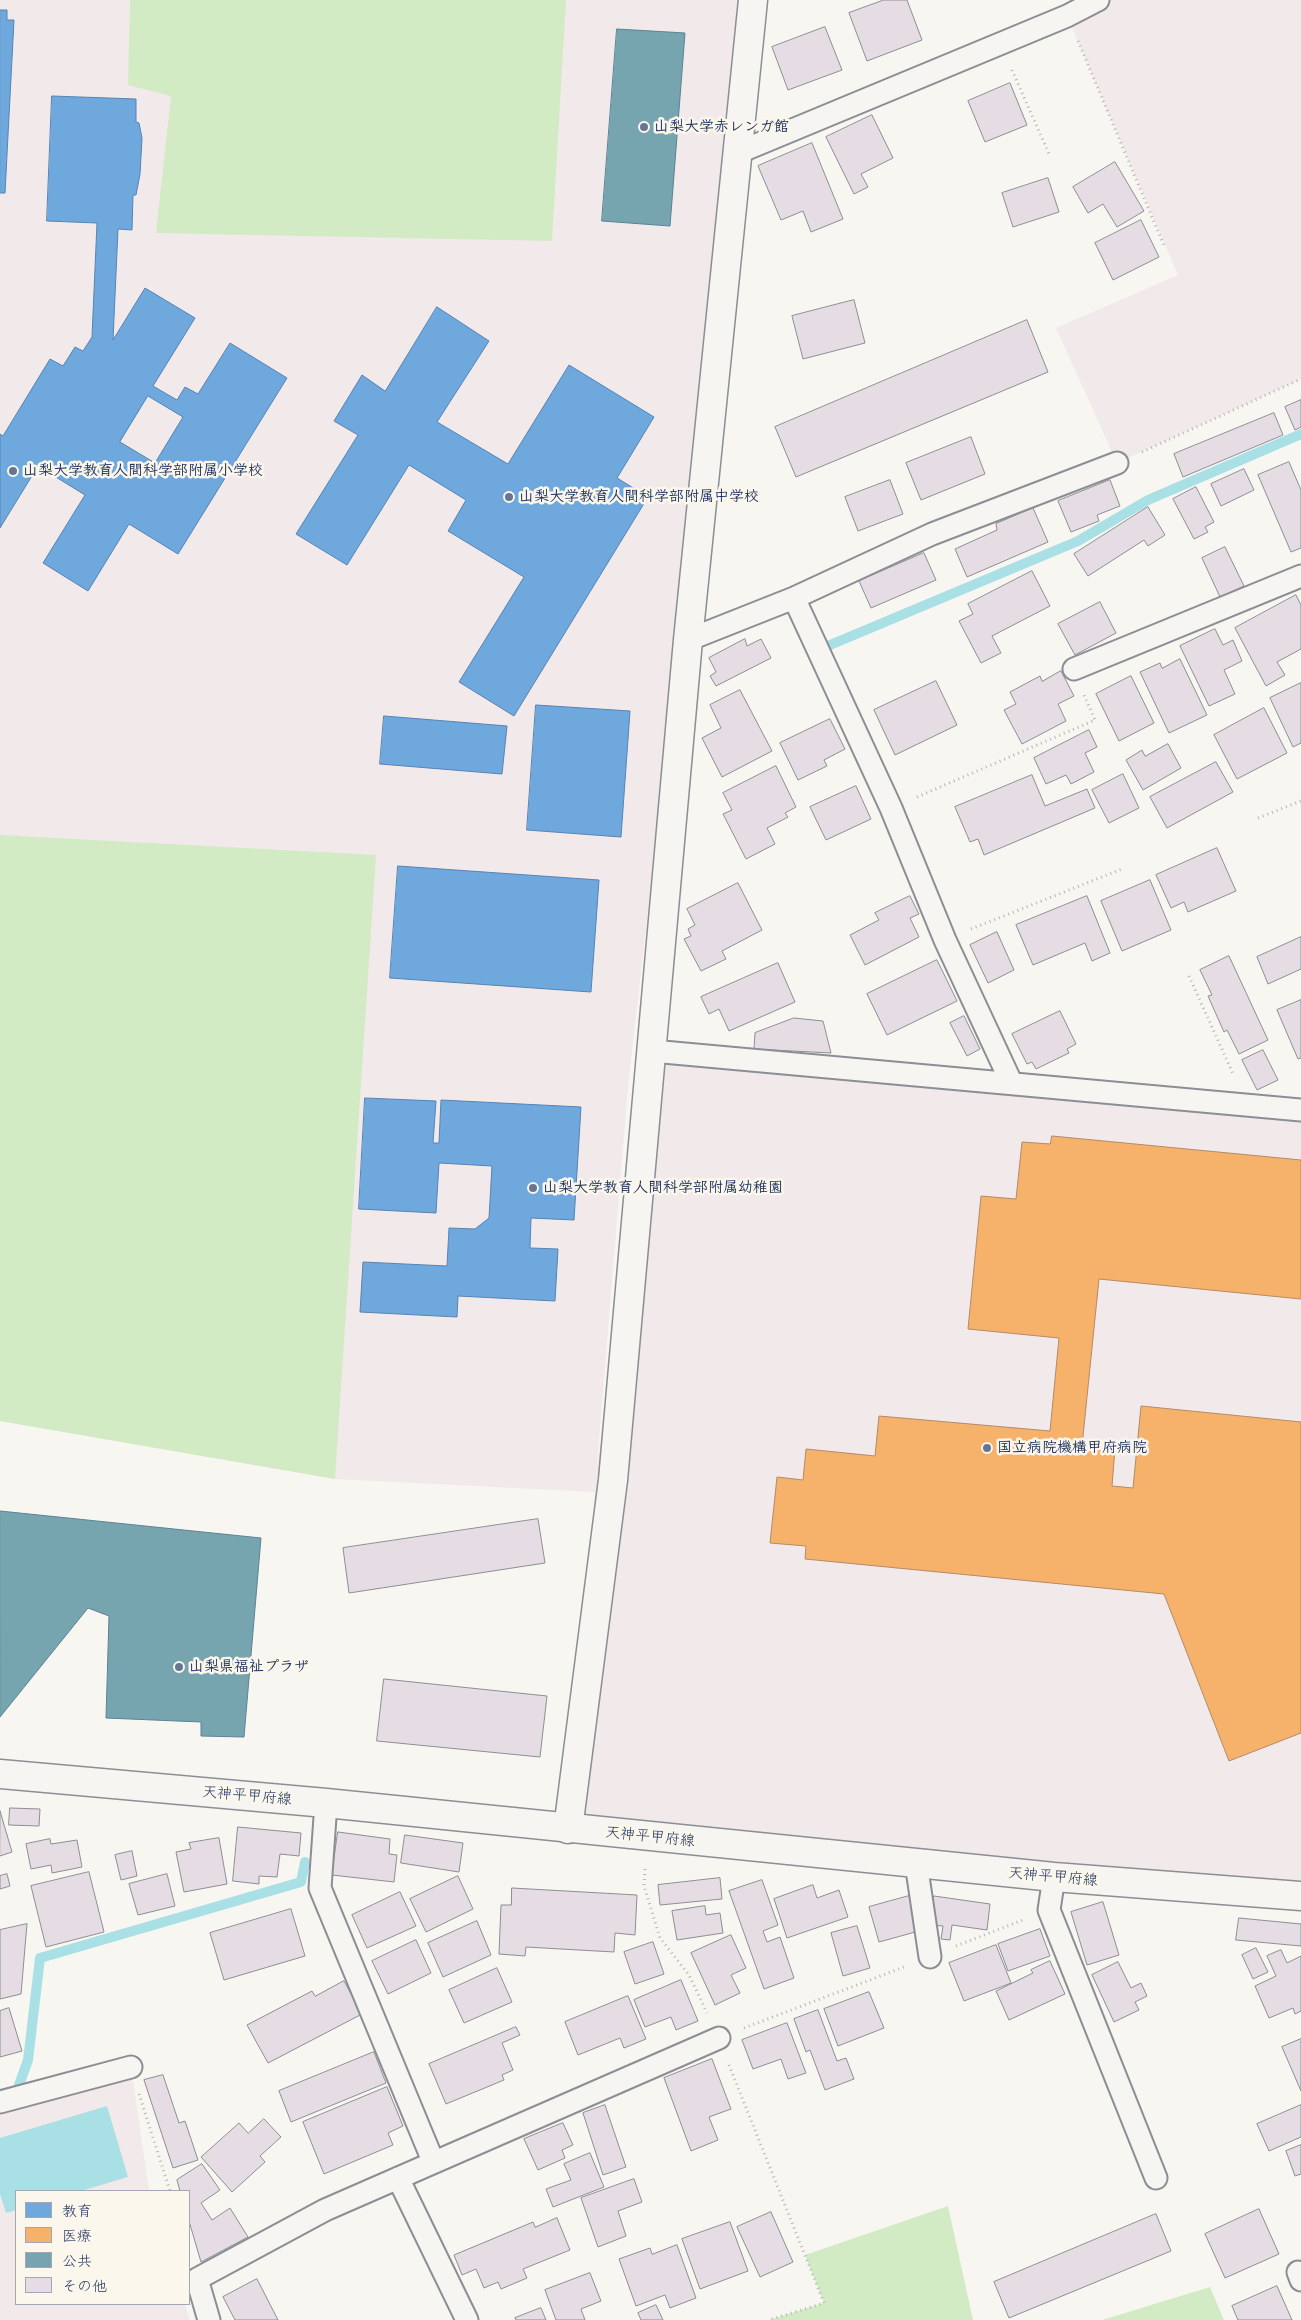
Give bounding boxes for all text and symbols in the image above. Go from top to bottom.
place label: 山梨大学赤レンガ館 [654,118,789,136]
marker: 山梨大学赤レンガ館 [638,121,650,133]
place label: 山梨大学教育人間科学部附属小学校 [23,462,263,480]
marker: 山梨大学教育人間科学部附属小学校 [7,465,19,477]
place label: 山梨大学教育人間科学部附属中学校 [519,488,759,506]
marker: 山梨大学教育人間科学部附属中学校 [503,491,515,503]
place label: 山梨大学教育人間科学部附属幼稚園 [543,1179,783,1197]
marker: 山梨大学教育人間科学部附属幼稚園 [527,1182,539,1194]
place label: 国立病院機構甲府病院 [997,1439,1147,1457]
marker: 国立病院機構甲府病院 [981,1442,993,1454]
place label: 山梨県福祉プラザ [189,1658,309,1676]
marker: 山梨県福祉プラザ [173,1661,185,1673]
street label: 天神平甲府線 [201,1783,293,1809]
street label: 天神平甲府線 [604,1823,696,1851]
street label: 天神平甲府線 [1007,1864,1099,1890]
legend [15,2190,190,2305]
text: 教育 [62,2198,92,2221]
text: 医療 [62,2223,92,2246]
text: 公共 [62,2248,92,2271]
text: その他 [62,2273,107,2296]

